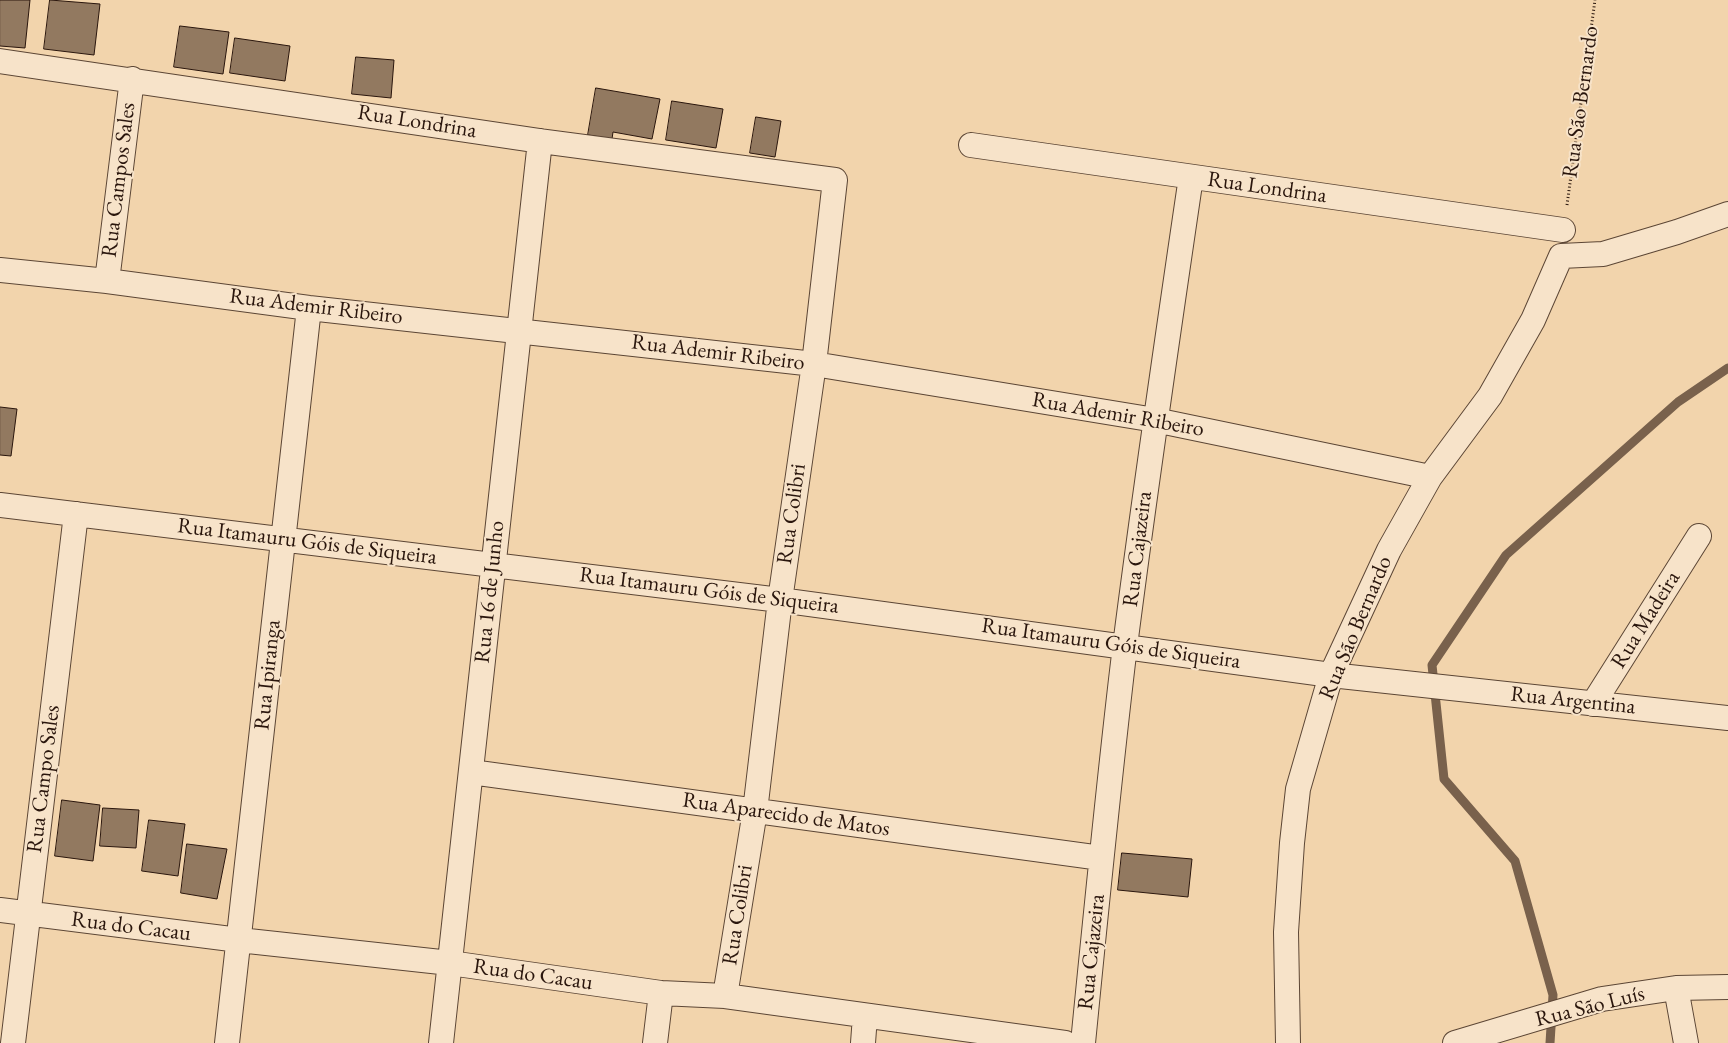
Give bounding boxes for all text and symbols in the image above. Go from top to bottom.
street label: Rua São Bernardo [1557,24,1605,180]
street label: Rua Londrina [356,100,478,144]
street label: Rua Campos Sales [96,101,142,259]
street label: Rua Londrina [1206,167,1328,209]
street label: Rua Ademir Ribeiro [228,283,404,331]
street label: Rua Ademir Ribeiro [630,329,806,377]
street label: Rua Ademir Ribeiro [1030,387,1206,443]
street label: Rua Colibri [772,462,812,566]
street label: Rua Cajazeira [1118,490,1158,608]
street label: Rua Itamauru Góis de Siqueira [176,513,438,571]
street label: Rua 16 de Junho [469,520,511,664]
street label: Rua São Bernardo [1314,552,1398,704]
street label: Rua Itamauru Góis de Siqueira [578,562,840,620]
street label: Rua Madeira [1606,566,1686,674]
street label: Rua Itamauru Góis de Siqueira [980,613,1242,675]
street label: Rua Ipiranga [249,619,287,731]
street label: Rua Argentina [1509,681,1637,721]
street label: Rua Campo Sales [22,704,66,854]
street label: Rua Aparecido de Matos [681,787,891,843]
street label: Rua Colibri [717,863,759,967]
street label: Rua Cajazeira [1073,893,1111,1011]
street label: Rua do Cacau [70,907,192,947]
street label: Rua do Cacau [472,954,594,996]
street label: Rua São Luís [1533,981,1647,1033]

